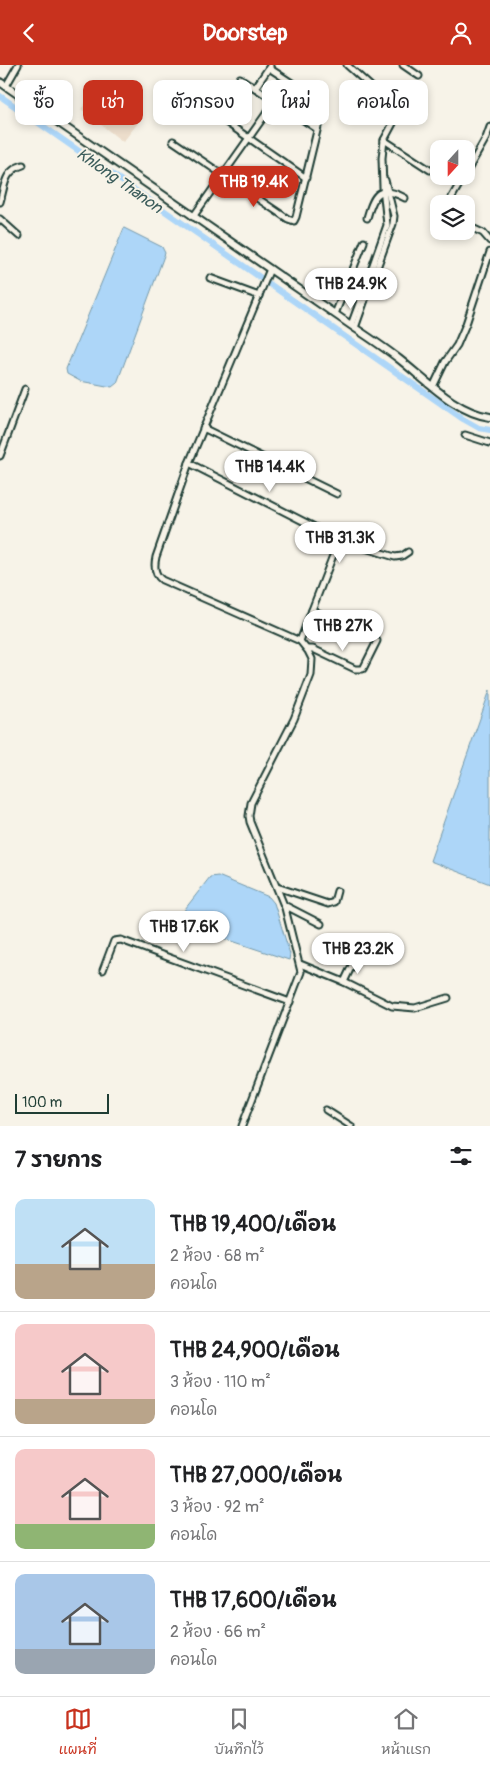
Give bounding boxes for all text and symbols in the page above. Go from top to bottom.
icon: back [15,19,43,47]
text: Doorstep [202,19,288,47]
icon: person [447,19,475,47]
chip: ซื้อ [15,80,73,125]
chip: เช่า [83,80,143,125]
chip: ตัวกรอง [153,80,252,125]
chip: ใหม่ [262,80,329,125]
chip: คอนโด [339,80,428,125]
north arrow [430,140,475,185]
map controls [430,140,475,240]
water label: Khlong Thanon [73,144,167,218]
pin: THB 19.4K [197,165,311,208]
text: THB 19.4K [220,172,288,192]
button: layers [430,195,475,240]
pin: THB 24.9K [294,267,408,310]
text: THB 24.9K [315,274,387,294]
pin: THB 14.4K [213,451,327,493]
text: THB 14.4K [235,457,305,477]
pin: THB 31.3K [283,521,397,564]
text: THB 31.3K [306,528,374,548]
pin: THB 27K [297,609,389,652]
text: THB 27K [314,616,372,636]
pin: THB 17.6K [127,911,241,953]
text: THB 17.6K [150,917,218,937]
pin: THB 23.2K [301,933,415,975]
text: THB 23.2K [322,939,394,959]
scale bar [15,1091,109,1114]
text: 100 m [22,1094,62,1111]
icon: filters [447,1142,475,1170]
text: 7 รายการ [15,1147,102,1174]
text: THB 19,400/เดือน [170,1211,336,1238]
icon: home [55,1219,115,1279]
text: 2 ห้อง · 68 m² [170,1246,265,1266]
text: คอนโด [170,1274,217,1294]
text: THB 24,900/เดือน [170,1337,340,1364]
icon: home [55,1344,115,1404]
text: 3 ห้อง · 110 m² [170,1372,271,1392]
text: คอนโด [170,1400,217,1420]
text: THB 27,000/เดือน [170,1462,342,1489]
icon: home [55,1469,115,1529]
text: 3 ห้อง · 92 m² [170,1497,264,1517]
text: คอนโด [170,1525,217,1545]
text: THB 17,600/เดือน [170,1587,337,1614]
icon: home [55,1594,115,1654]
text: 2 ห้อง · 66 m² [170,1622,266,1642]
text: คอนโด [170,1650,217,1670]
tab: แผนที่ [59,1705,97,1759]
tab: บันทึกไว้ [214,1705,264,1759]
tab: หน้าแรก [381,1705,431,1759]

